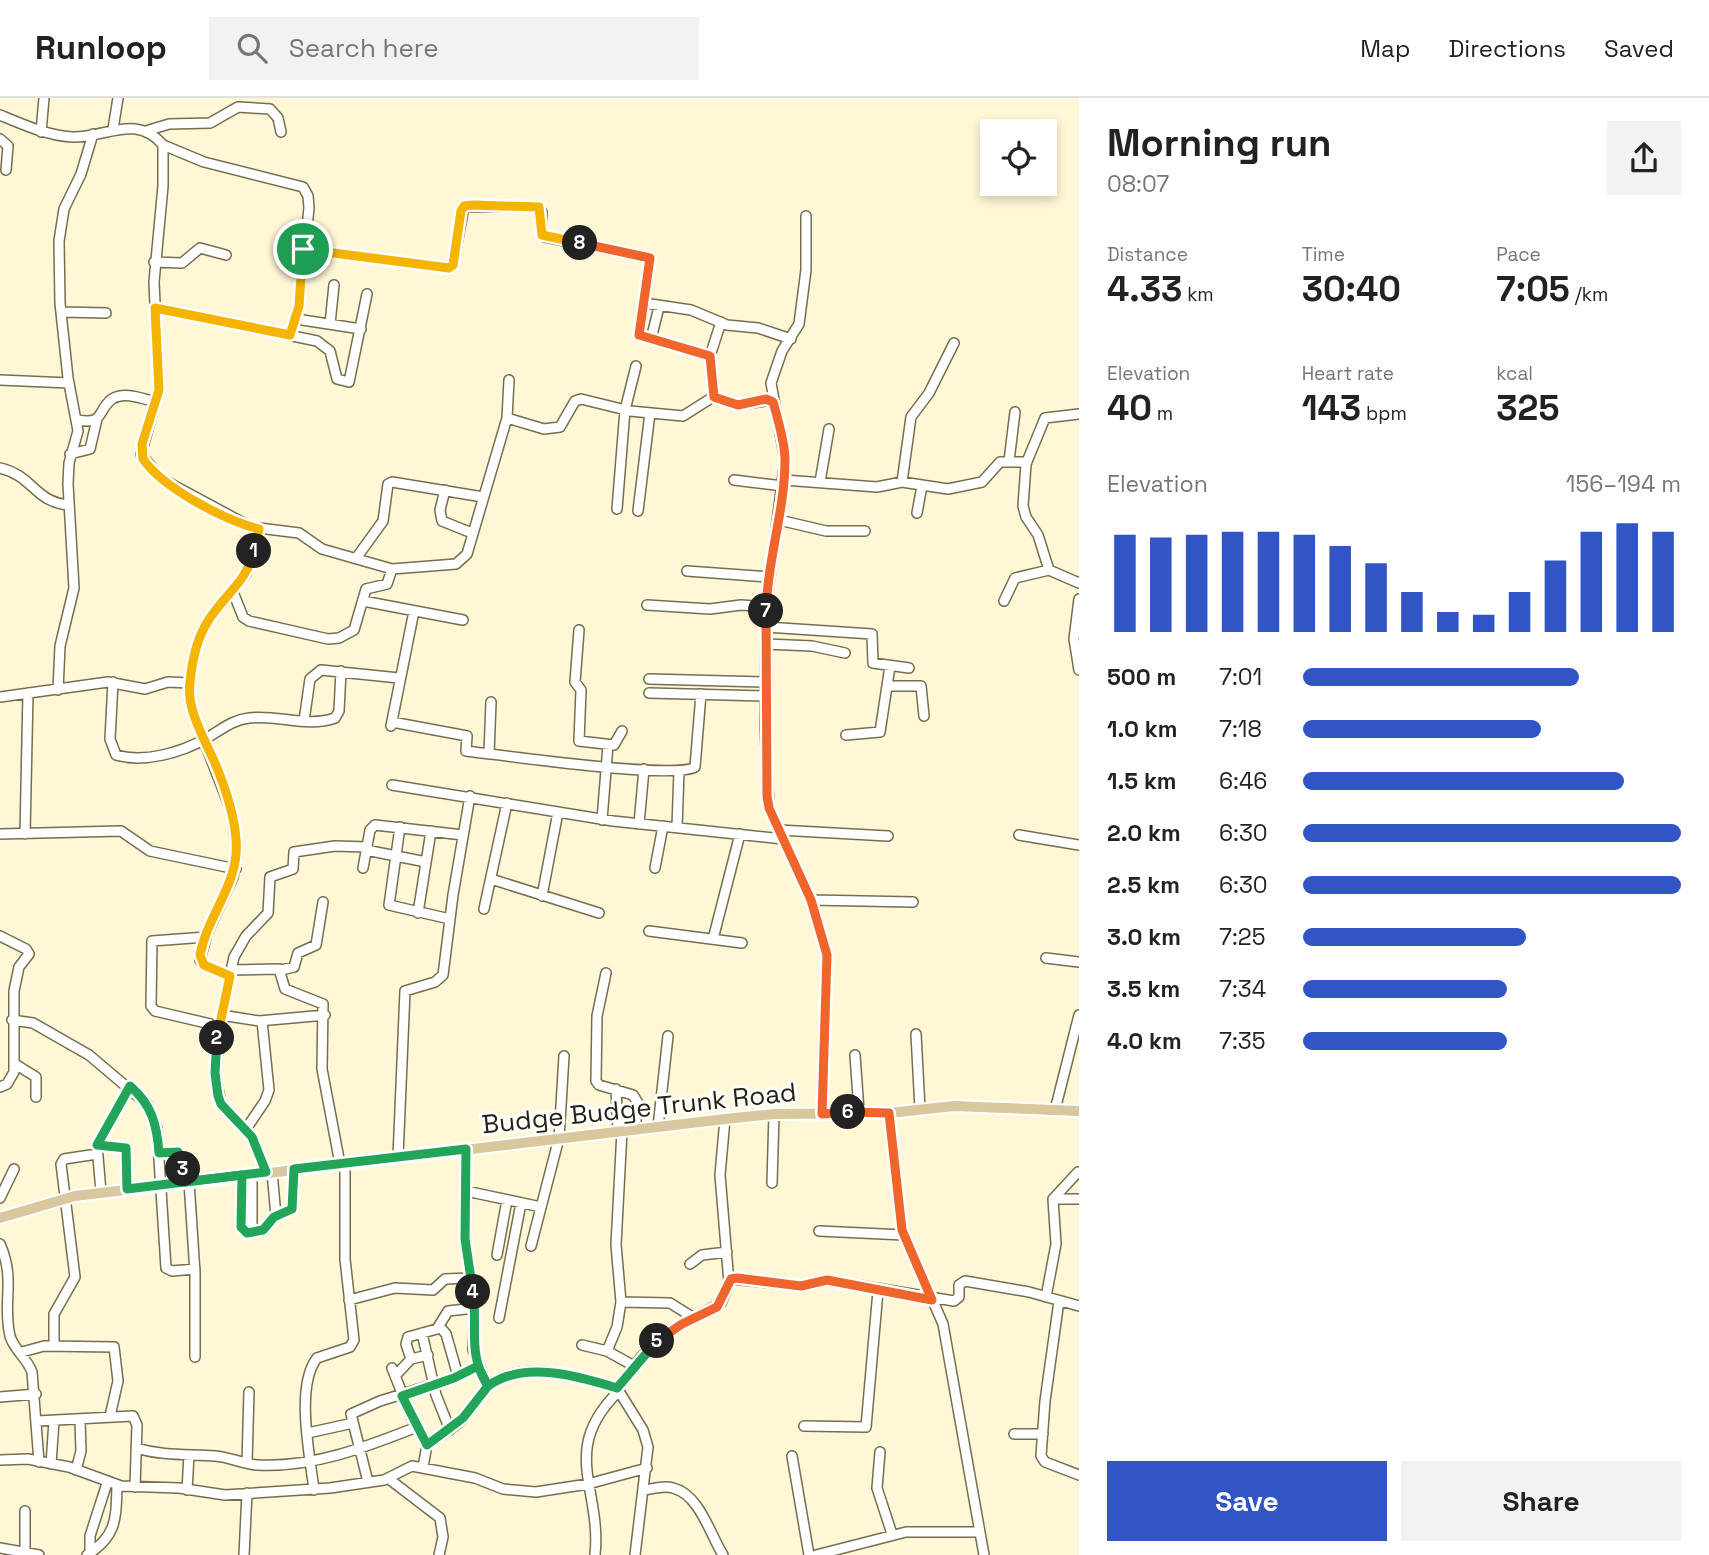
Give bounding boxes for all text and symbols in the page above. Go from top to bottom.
search box [209,17,699,80]
text: Runloop [35,27,167,69]
icon: search [233,29,271,67]
text: Search here [289,31,439,65]
text: Map [1360,33,1410,64]
text: Directions [1448,33,1566,64]
text: Saved [1604,33,1674,64]
map controls [980,119,1057,196]
button: locate [980,119,1057,196]
text: Morning run [1107,119,1332,167]
button: share [1607,121,1681,195]
text: 08:07 [1107,169,1169,199]
pin [273,219,333,279]
pin: 8 [562,226,598,260]
icon: arrive [284,230,322,268]
text: 8 [574,230,585,255]
text: Distance [1107,242,1188,267]
text: Time [1302,242,1345,267]
text: Pace [1496,242,1541,267]
text: 4.33 [1107,267,1182,311]
text: 30:40 [1302,267,1401,311]
text: 7:05 [1496,267,1570,311]
text: km [1182,282,1214,307]
text: /km [1570,282,1608,307]
text: Elevation [1107,361,1190,386]
text: Heart rate [1302,361,1394,386]
text: kcal [1496,361,1533,386]
text: 40 [1107,386,1152,430]
text: 143 [1302,386,1361,430]
text: 325 [1496,386,1559,430]
text: m [1152,401,1173,426]
text: bpm [1361,401,1407,426]
text: Elevation [1107,469,1208,499]
text: 156–194 m [1566,469,1681,499]
pin: 1 [236,533,272,568]
text: 1 [249,538,258,563]
pin: 7 [748,594,784,628]
text: 7 [760,598,771,623]
text: 500 m [1107,662,1176,692]
text: 7:01 [1219,662,1262,692]
text: 1.0 km [1107,714,1177,744]
text: 7:18 [1219,714,1262,744]
text: 1.5 km [1107,766,1177,796]
text: 6:46 [1219,766,1267,796]
text: 2.0 km [1107,818,1181,848]
text: 6:30 [1219,818,1268,848]
text: 2.5 km [1107,870,1180,900]
text: 6:30 [1219,870,1268,900]
text: 3.0 km [1107,922,1181,952]
text: 7:25 [1219,922,1265,952]
text: 3.5 km [1107,974,1180,1004]
text: 7:34 [1219,974,1266,1004]
pin: 2 [200,1020,234,1056]
text: 2 [211,1025,222,1050]
text: 4.0 km [1107,1026,1182,1056]
text: 7:35 [1219,1026,1265,1056]
street label: Budge Budge Trunk Road [480,1075,798,1141]
pin: 6 [830,1094,866,1130]
text: 6 [842,1099,853,1124]
pin: 3 [166,1152,200,1186]
text: 3 [177,1156,188,1181]
pin: 4 [456,1274,490,1310]
text: 4 [466,1279,479,1304]
pin: 5 [640,1324,674,1358]
text: 5 [651,1328,662,1353]
button: Save [1107,1461,1387,1541]
button: Share [1401,1461,1681,1541]

